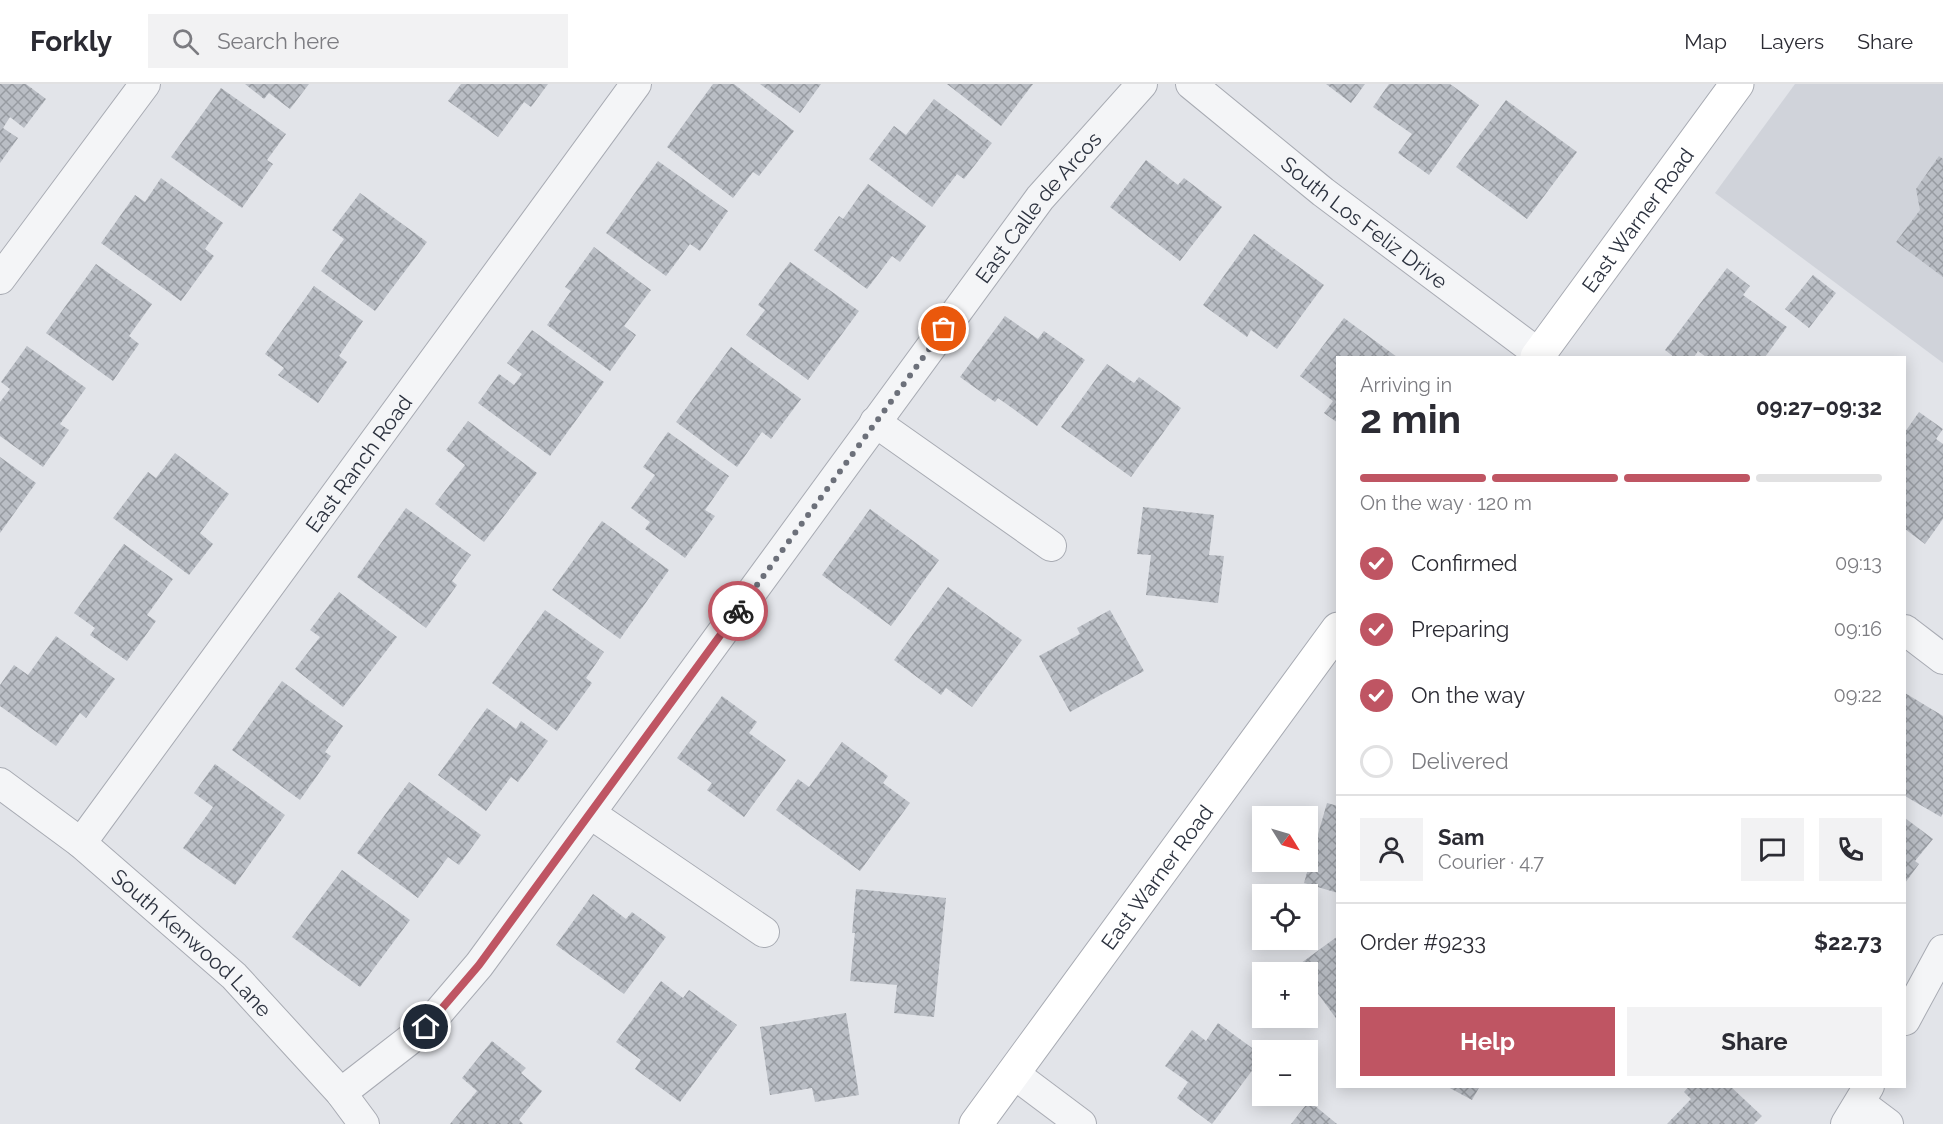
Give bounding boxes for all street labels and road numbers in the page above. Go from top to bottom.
street label: East Calle de Arcos [970,126,1106,288]
street label: East Warner Road [1576,143,1699,297]
street label: South Los Feliz Drive [1277,151,1453,294]
street label: East Ranch Road [300,390,417,537]
street label: East Warner Road [1096,800,1218,954]
street label: South Kenwood Lane [107,863,277,1022]

